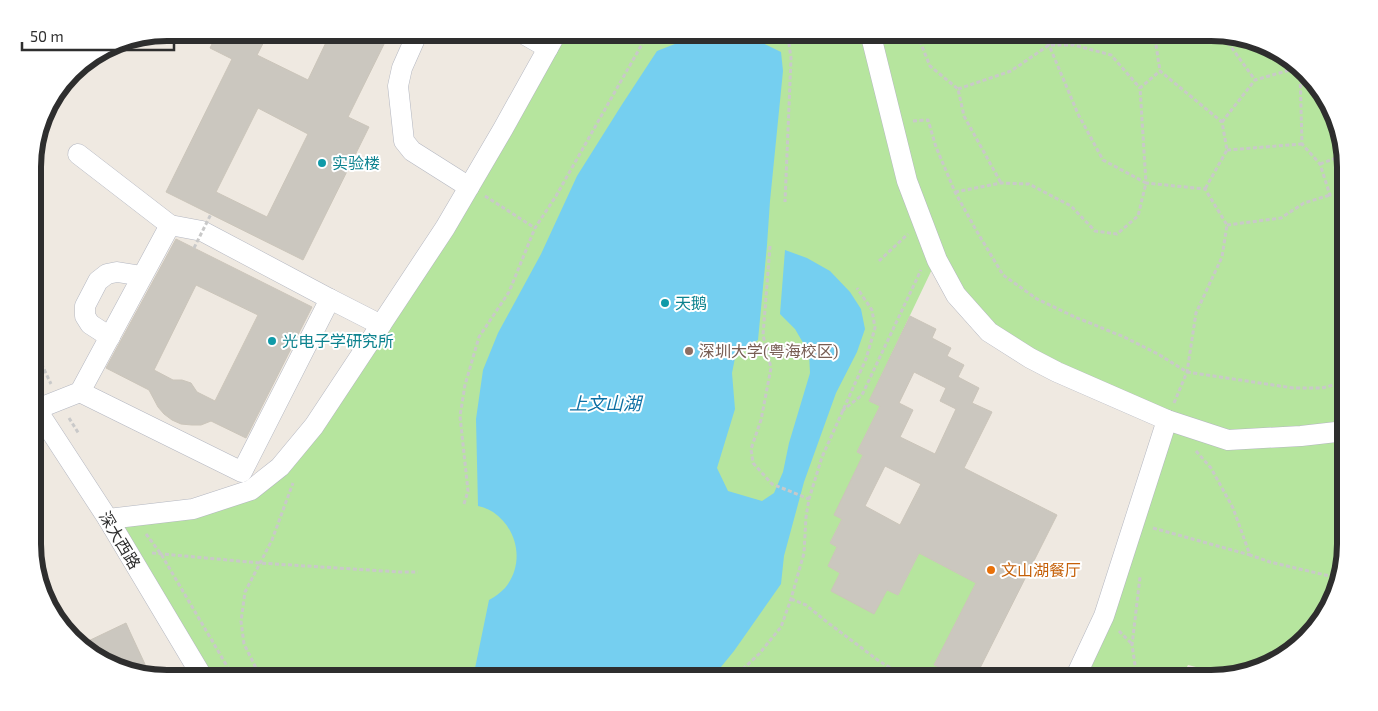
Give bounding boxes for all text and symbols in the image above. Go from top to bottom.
scale bar [22,20,175,52]
text: 50 m [30,27,64,45]
place label: 实验楼 [332,153,380,172]
marker: 实验楼 [316,157,328,169]
place label: 天鹅 [675,293,707,312]
marker: 天鹅 [659,297,671,309]
place label: 光电子学研究所 [282,331,394,350]
marker: 光电子学研究所 [266,335,278,347]
place label: 深圳大学(粤海校区) [699,341,839,360]
marker: 深圳大学(粤海校区) [683,345,695,357]
water label: 上文山湖 [569,392,644,414]
street label: 深大西路 [96,507,145,572]
place label: 文山湖餐厅 [1001,560,1081,579]
marker: 文山湖餐厅 [985,564,997,576]

